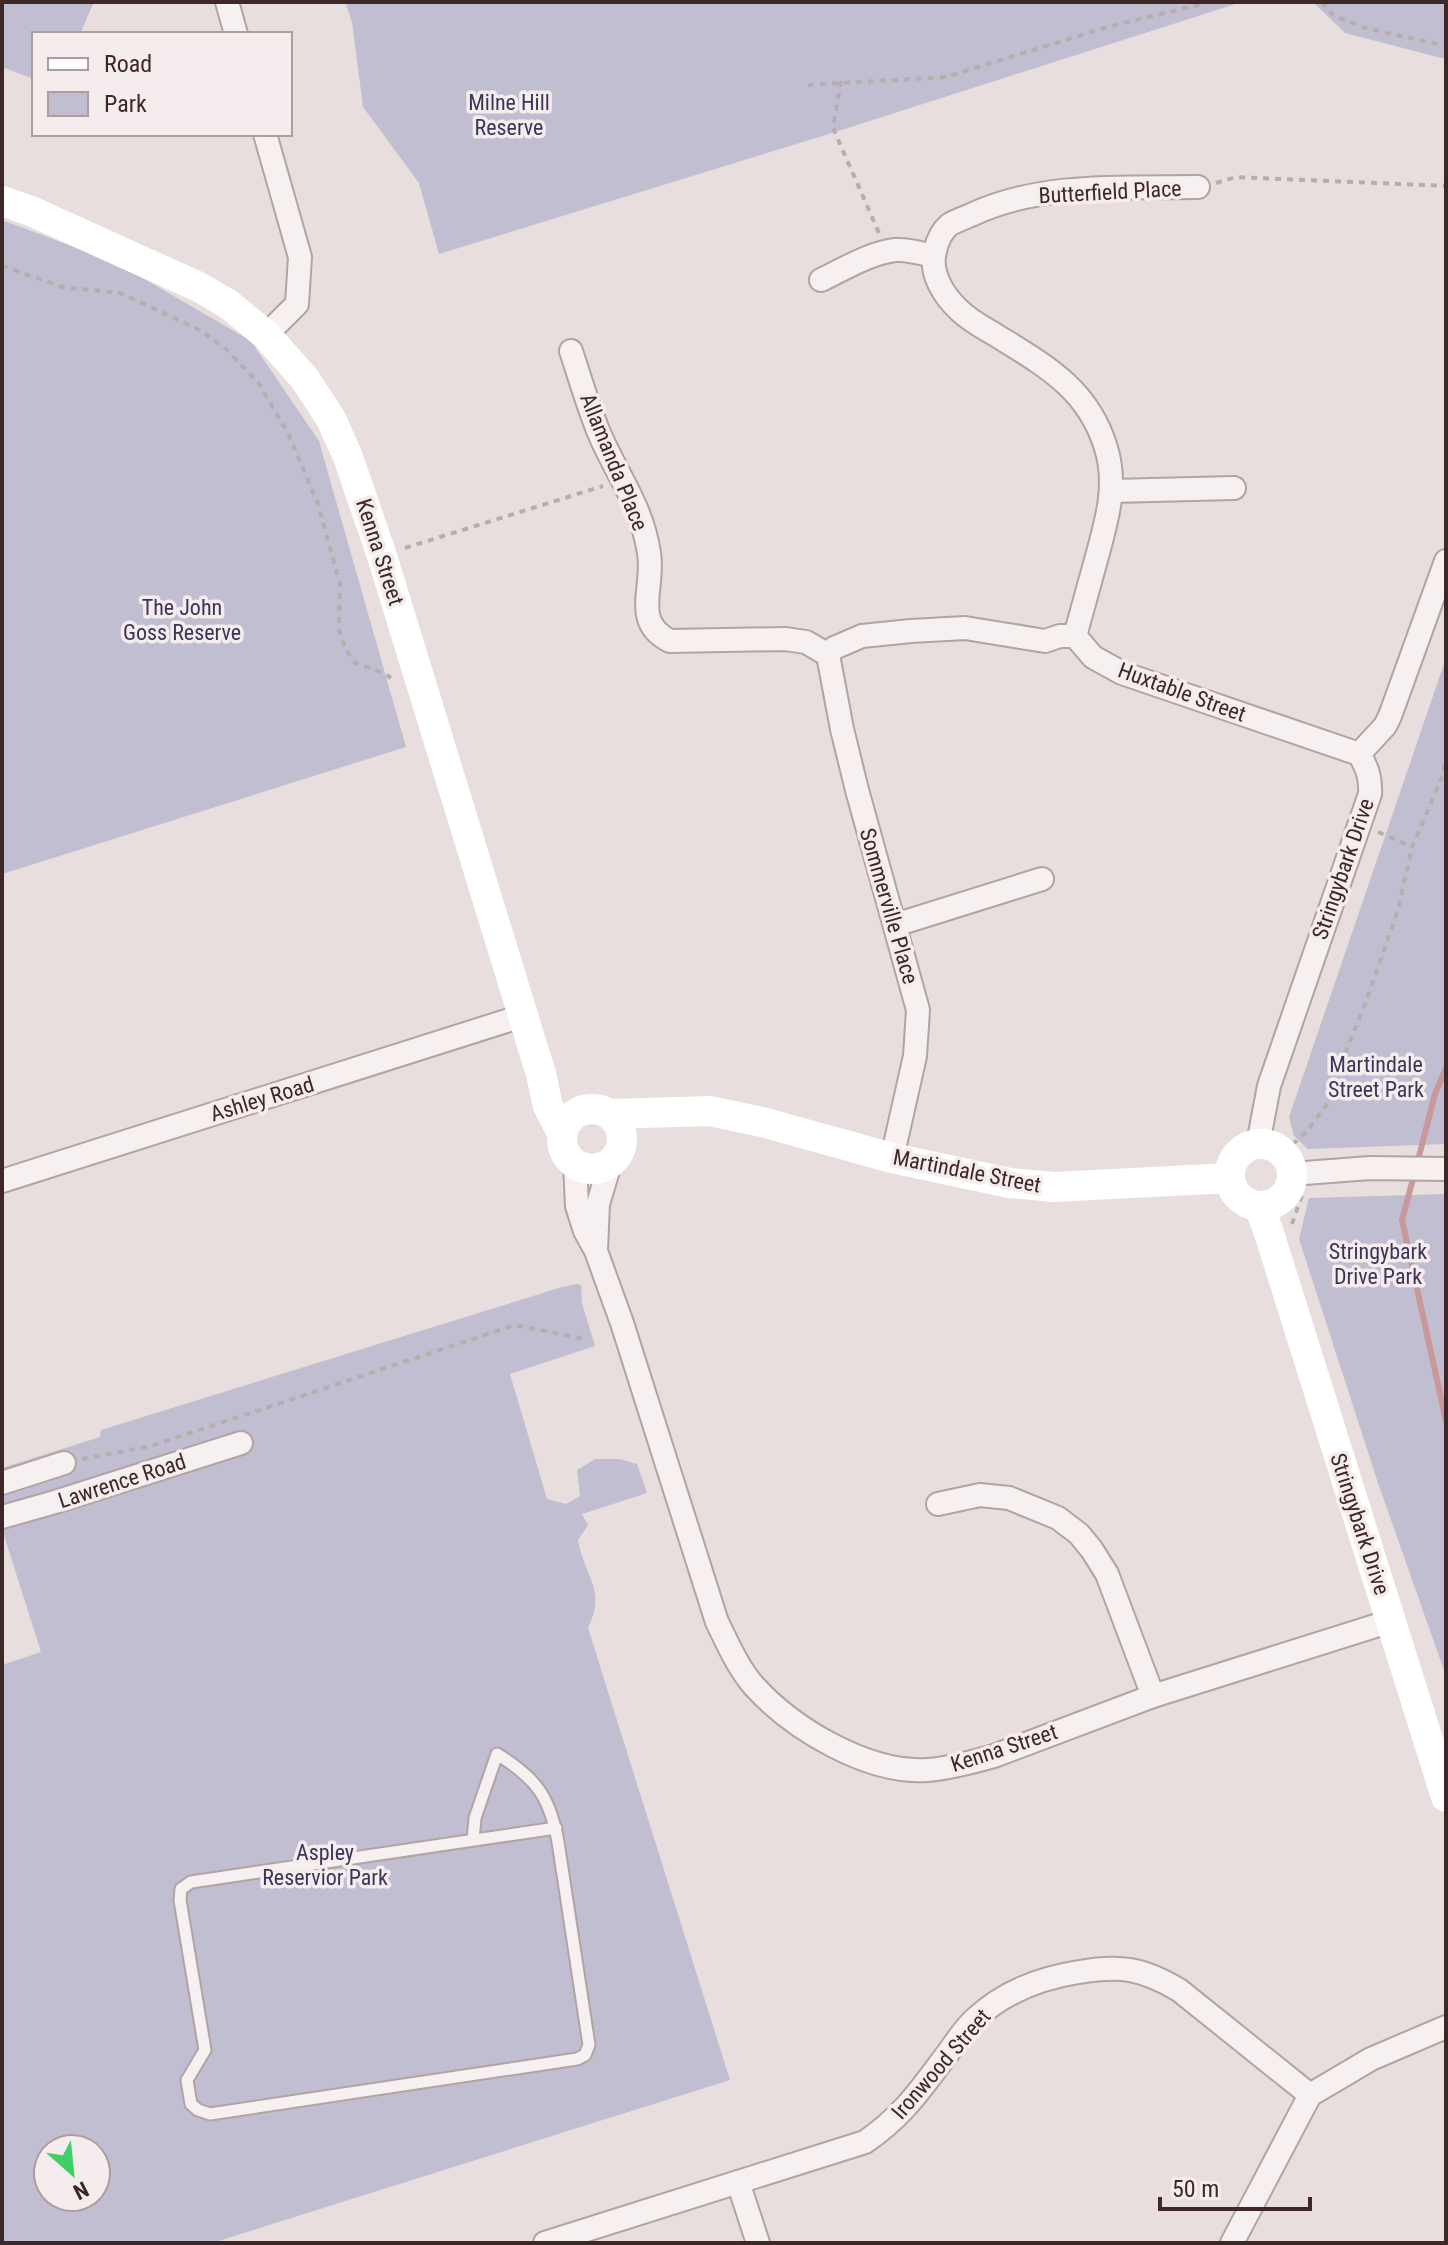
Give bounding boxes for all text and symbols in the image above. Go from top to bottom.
legend [32,32,292,136]
text: Road [104,50,152,78]
text: Park [104,90,147,118]
park label: Milne Hill Reserve [468,90,550,140]
street label: Butterfield Place [1038,176,1182,208]
street label: Allamanda Place [575,390,653,534]
street label: Kenna Street [351,496,409,608]
park label: The John Goss Reserve [123,595,241,645]
street label: Huxtable Street [1115,657,1249,727]
street label: Stringybark Drive [1307,795,1379,943]
street label: Sommerville Place [855,825,923,987]
park label: Martindale Street Park [1328,1052,1424,1102]
street label: Ashley Road [207,1071,317,1127]
street label: Martindale Street [891,1144,1043,1198]
park label: Stringybark Drive Park [1329,1239,1427,1289]
street label: Lawrence Road [55,1449,189,1513]
street label: Stringybark Drive [1325,1450,1395,1598]
street label: Kenna Street [948,1719,1060,1777]
park label: Aspley Reservior Park [262,1840,388,1890]
street label: Ironwood Street [886,2004,996,2124]
north arrow [32,2133,112,2213]
scale bar [1160,2161,1310,2211]
text: 50 m [1172,2175,1219,2203]
text: N [69,2176,93,2205]

